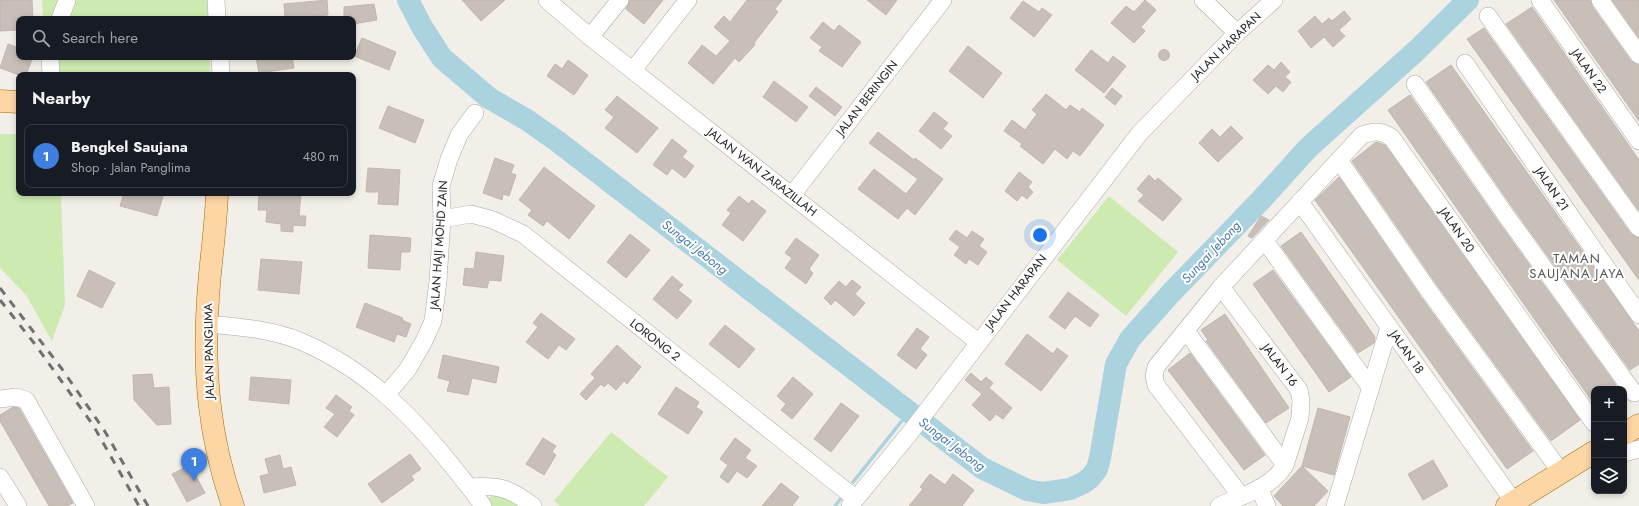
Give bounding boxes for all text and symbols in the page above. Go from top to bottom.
street label: JALAN HARAPAN [1185,8,1265,86]
search box [16,16,356,60]
icon: search [30,27,52,49]
text: Search here [62,27,138,49]
street label: JALAN 22 [1566,43,1611,97]
street label: JALAN BERINGIN [831,57,902,141]
text: Nearby [32,86,90,110]
street label: JALAN WAN ZARAZILLAH [702,122,821,221]
text: Bengkel Saujana [71,136,188,158]
text: 1 [43,147,49,166]
text: 480 m [302,147,339,166]
text: Shop · Jalan Panglima [71,158,190,177]
street label: JALAN 21 [1530,162,1573,215]
street label: JALAN HAJI MOHD ZAIN [425,180,452,312]
street label: JALAN 20 [1434,202,1479,256]
water label: Sungai Jebong [658,215,732,279]
water label: Sungai Jebong [1177,217,1245,287]
your location [1030,225,1050,245]
district label: TAMAN SAUJANA JAYA [1529,249,1625,283]
street label: JALAN HARAPAN [980,250,1051,335]
street label: JALAN PANGLIMA [199,303,219,401]
street label: LORONG 2 [626,315,684,366]
street label: JALAN 18 [1384,325,1429,377]
street label: JALAN 16 [1257,338,1302,390]
map controls [1591,386,1627,494]
button: + [1591,386,1627,422]
water label: Sungai Jebong [915,413,989,475]
button: − [1591,422,1627,458]
pin: 1 [181,448,207,481]
button: layers [1591,458,1627,494]

